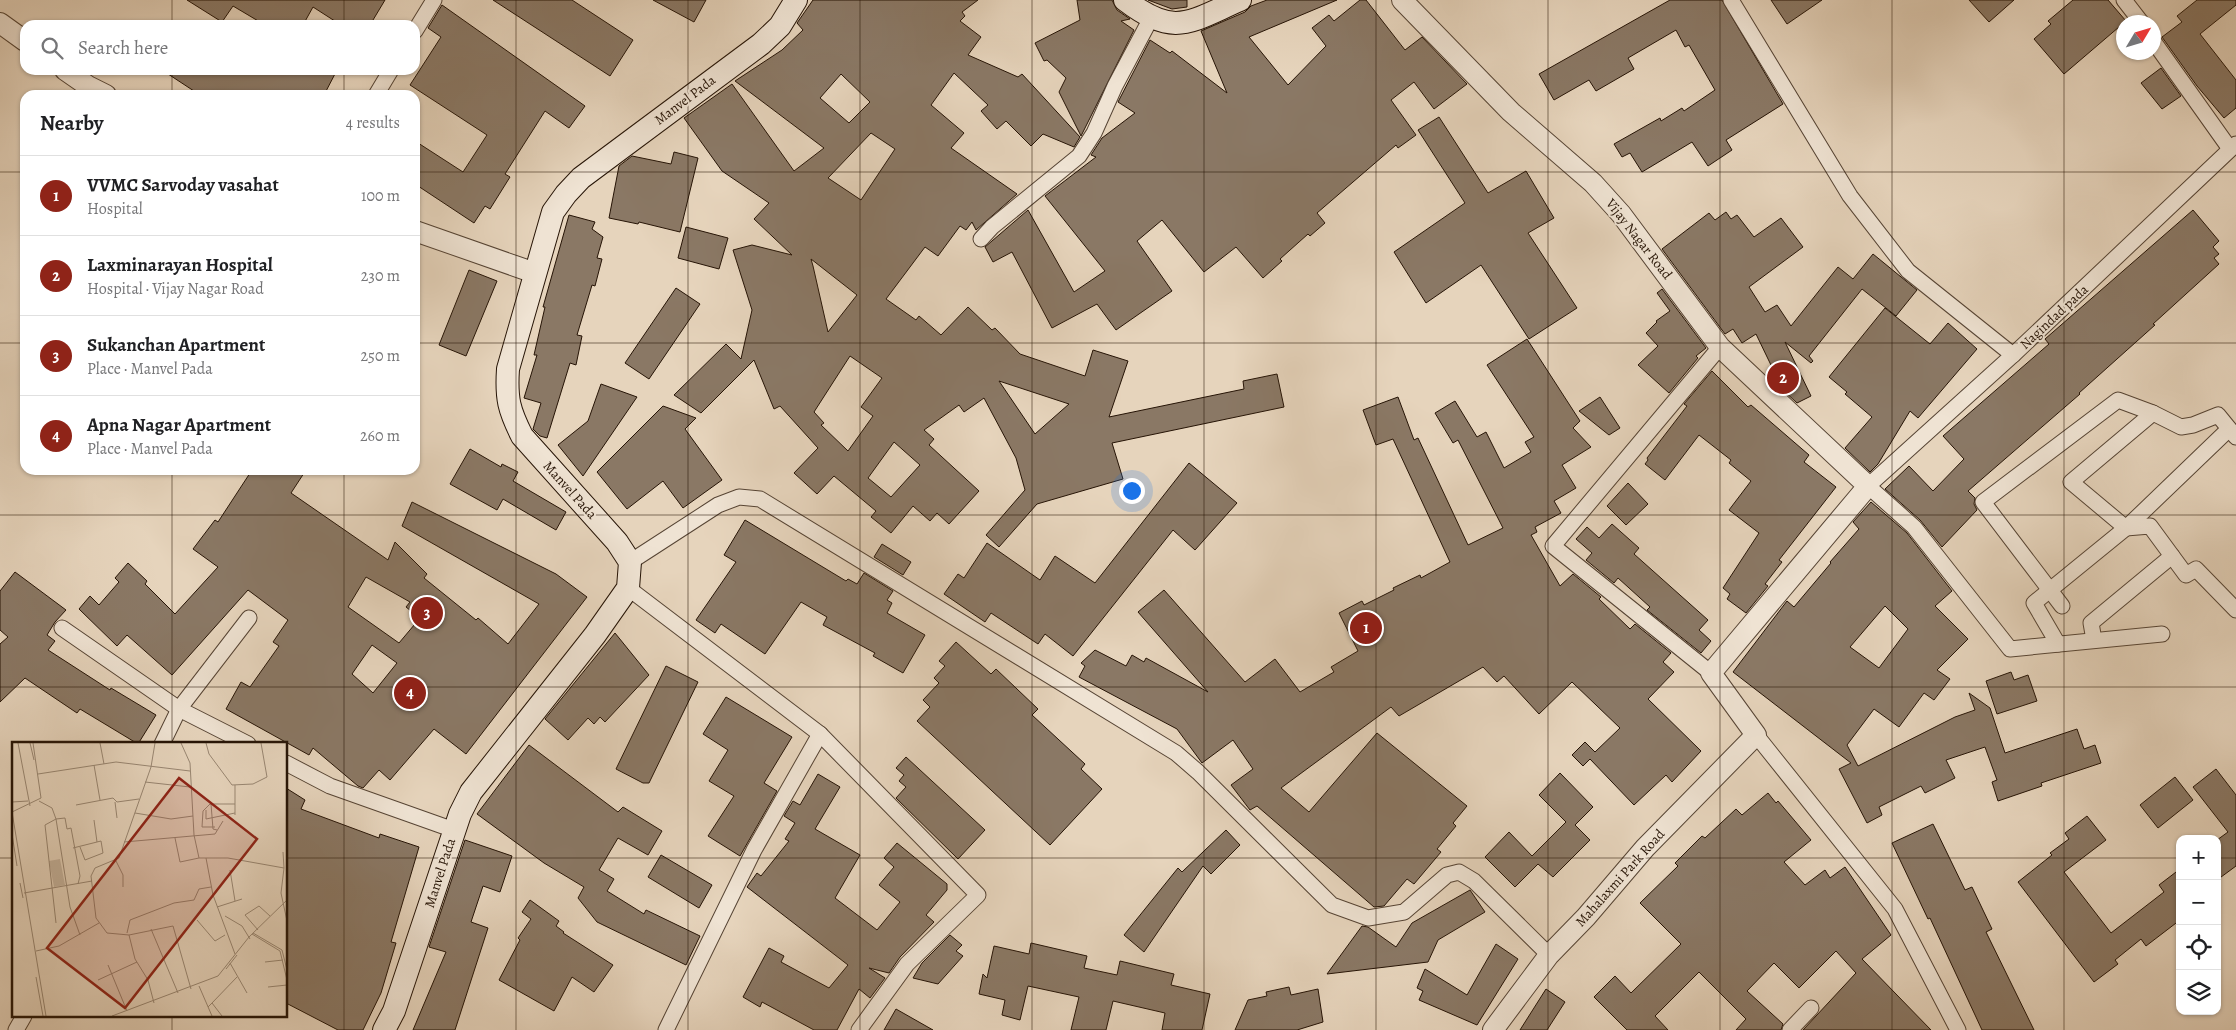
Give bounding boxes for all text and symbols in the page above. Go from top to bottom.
north arrow [2116,15,2161,60]
search box [20,20,420,75]
icon: search [38,34,66,62]
text: Search here [78,35,168,61]
street label: Manvel Pada [650,70,720,129]
text: Nearby [40,109,103,137]
text: 4 results [346,112,400,134]
text: VVMC Sarvoday vasahat [87,172,279,198]
text: 1 [53,185,59,207]
text: 100 m [361,185,400,207]
street label: Vijay Nagar Road [1601,194,1677,284]
text: Hospital [87,198,143,220]
text: Laxminarayan Hospital [87,252,273,278]
text: 2 [52,265,60,287]
text: 230 m [361,265,400,287]
text: Hospital · Vijay Nagar Road [87,278,264,300]
street label: Nagindad pada [2016,280,2093,354]
text: Sukanchan Apartment [87,332,265,358]
text: 3 [53,345,59,367]
text: 250 m [361,345,400,367]
text: Place · Manvel Pada [87,358,213,380]
pin: 2 [1767,359,1799,397]
text: Apna Nagar Apartment [87,412,271,438]
text: 4 [52,425,60,447]
text: 260 m [360,425,400,447]
text: Place · Manvel Pada [87,438,213,460]
street label: Manvel Pada [539,457,602,524]
your location [1119,478,1145,504]
pin: 3 [411,594,443,632]
pin: 1 [1350,609,1382,647]
pin: 4 [394,674,426,712]
inset map [12,742,288,1018]
street label: Mahalaxmi Park Road [1571,825,1669,931]
street label: Manvel Pada [420,835,460,910]
map controls [2176,835,2221,1015]
button: + [2176,835,2221,880]
button: − [2176,880,2221,925]
button: locate [2176,925,2221,970]
button: layers [2176,970,2221,1015]

